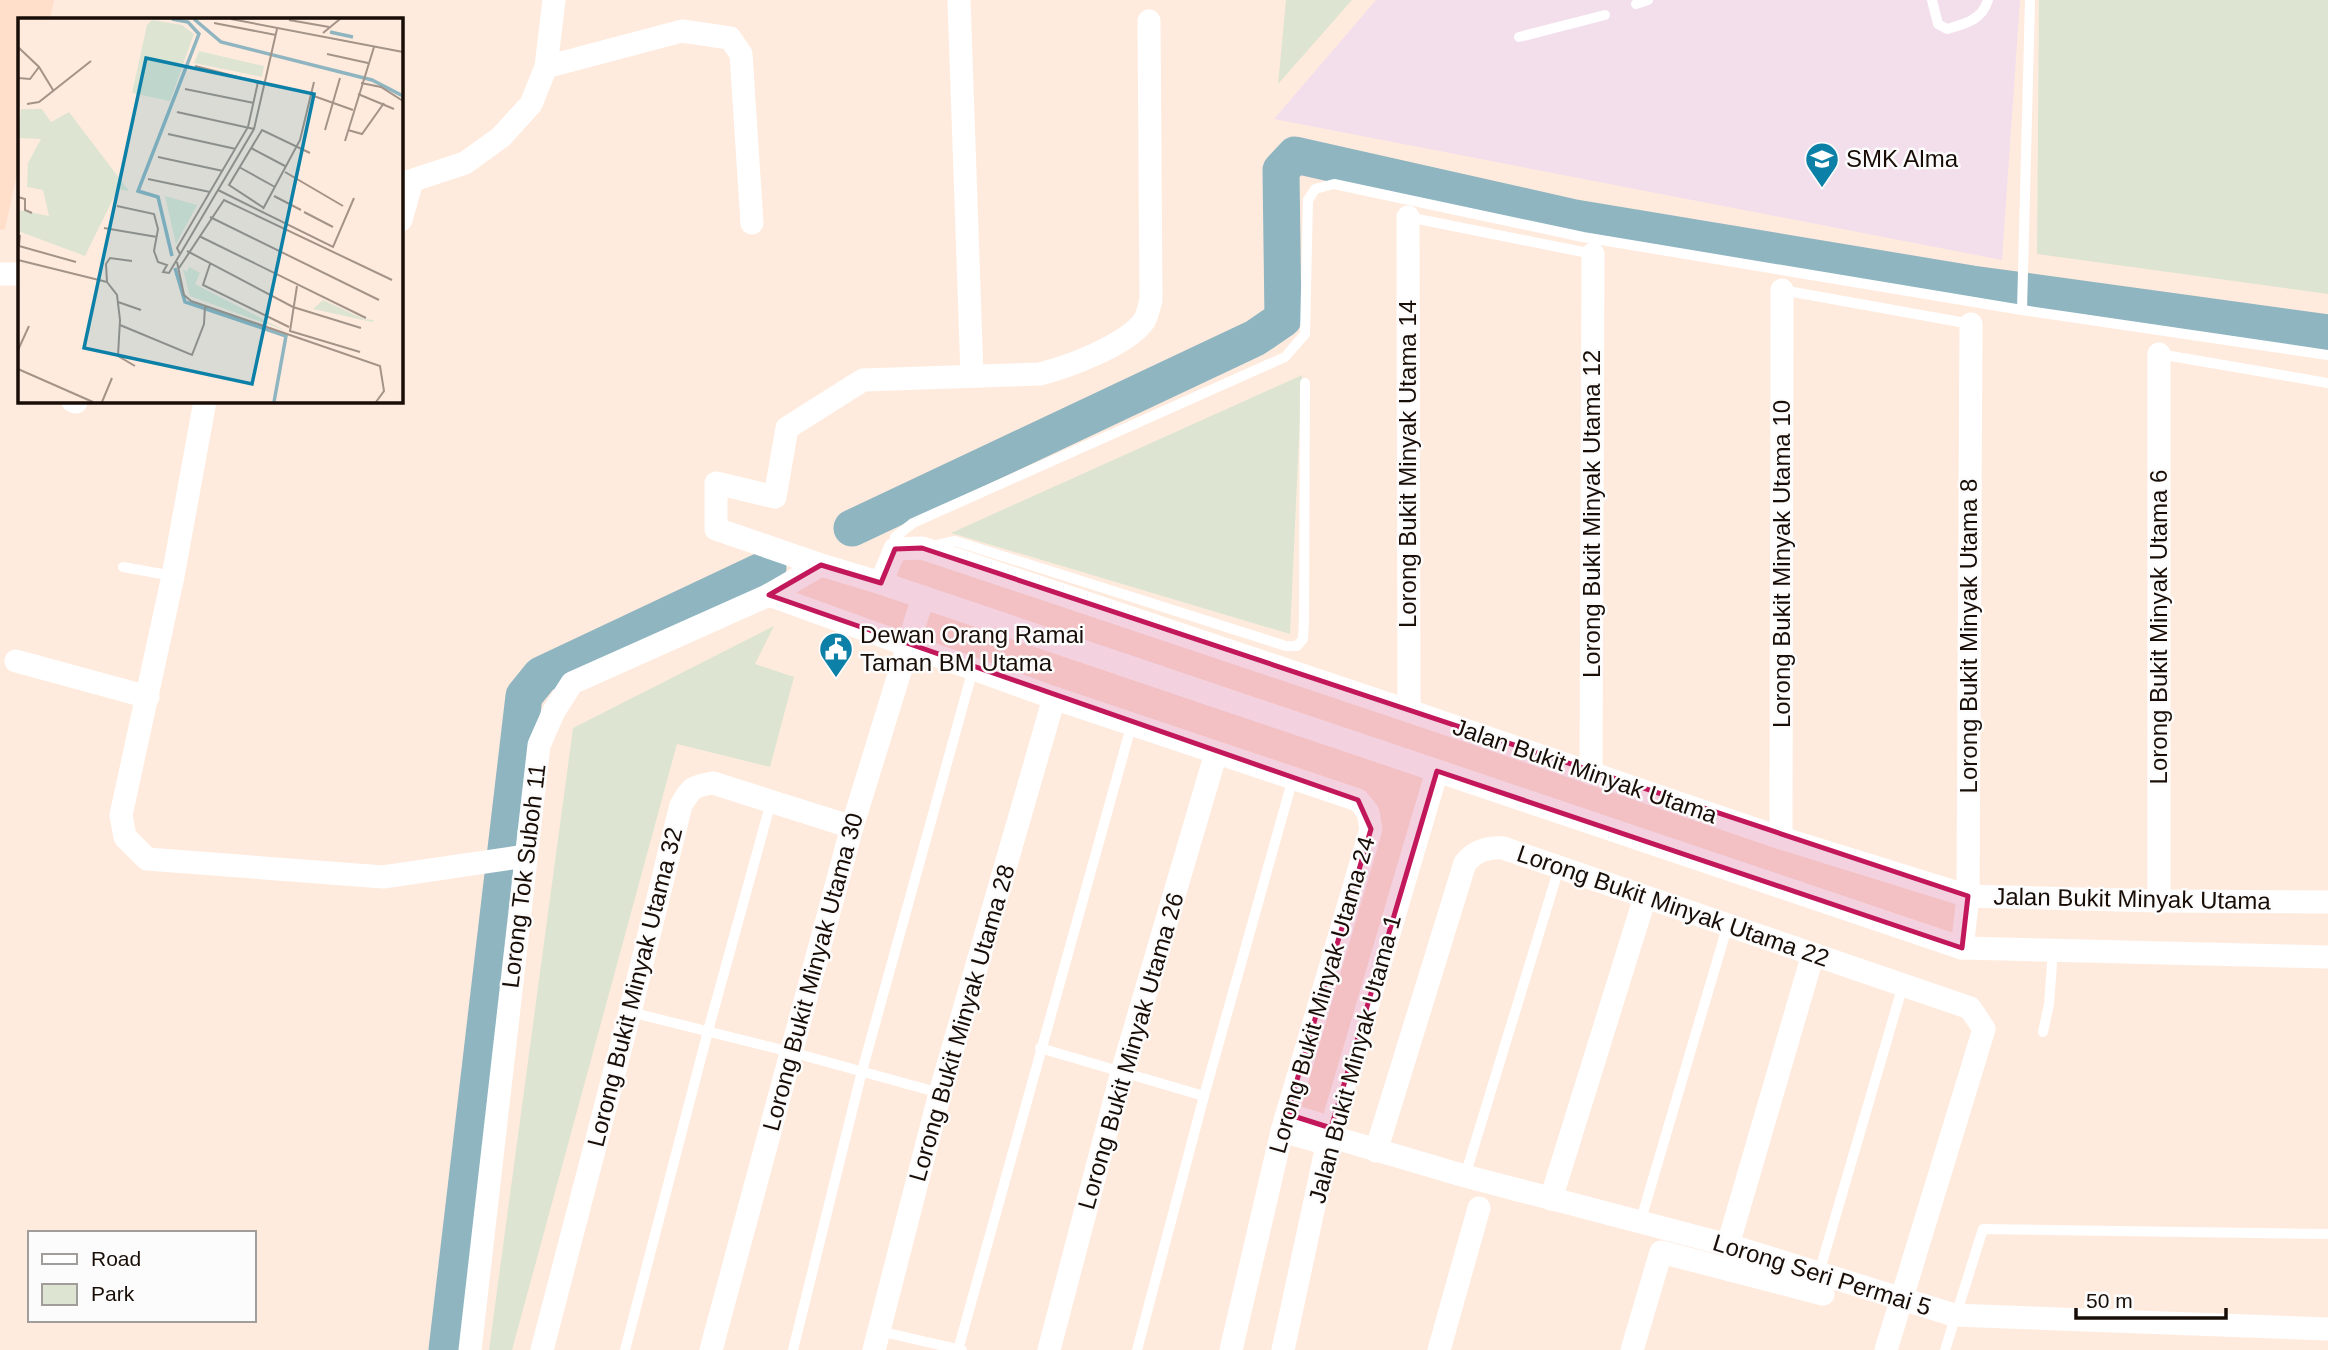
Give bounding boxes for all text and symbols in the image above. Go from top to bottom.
inset map [18,18,402,402]
school or university icon: SMK Alma [1803,140,1841,189]
place label: SMK Alma [1846,145,1959,172]
street label: Lorong Bukit Minyak Utama 14 [1394,300,1421,628]
street label: Lorong Bukit Minyak Utama 12 [1578,350,1605,678]
street label: Lorong Bukit Minyak Utama 10 [1768,400,1795,728]
street label: Lorong Bukit Minyak Utama 6 [2145,470,2172,784]
street label: Lorong Bukit Minyak Utama 8 [1955,479,1982,793]
place label: Dewan Orang Ramai Taman BM Utama [860,621,1084,676]
public building icon: Dewan Orang Ramai Taman BM Utama [817,630,855,679]
street label: Jalan Bukit Minyak Utama [1450,713,1721,829]
street label: Lorong Tok Suboh 11 [496,762,551,990]
street label: Lorong Bukit Minyak Utama 30 [757,810,868,1134]
street label: Lorong Bukit Minyak Utama 32 [582,824,687,1149]
street label: Lorong Bukit Minyak Utama 24 [1263,833,1380,1156]
street label: Lorong Bukit Minyak Utama 22 [1514,839,1833,972]
street label: Lorong Bukit Minyak Utama 28 [903,861,1020,1184]
street label: Jalan Bukit Minyak Utama [1993,883,2272,914]
street label: Lorong Bukit Minyak Utama 26 [1072,889,1189,1212]
street label: Jalan Bukit Minyak Utama 1 [1303,912,1406,1206]
street label: Lorong Seri Permai 5 [1710,1228,1935,1321]
legend [28,1231,256,1322]
text: Road [91,1247,141,1270]
scale bar [2076,1276,2226,1320]
text: Park [91,1282,135,1305]
text: 50 m [2086,1289,2133,1312]

